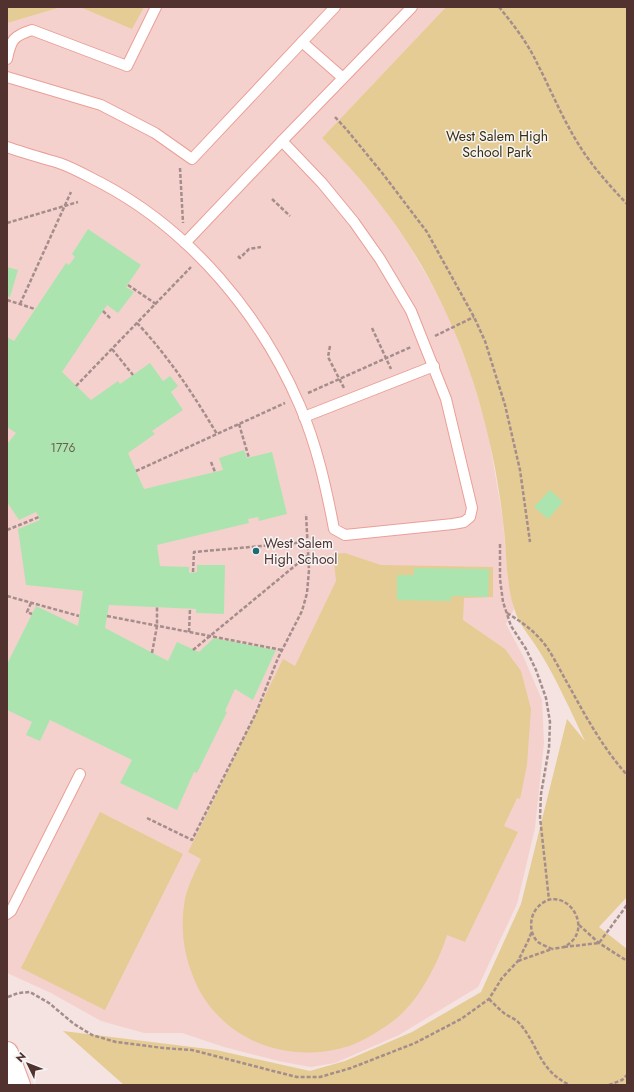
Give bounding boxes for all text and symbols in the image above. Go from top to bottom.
park label: West Salem High School Park [446,126,548,162]
house number: 1776 [51,439,76,457]
place label: West Salem High School [264,533,337,569]
marker: West Salem High School [251,546,261,556]
north arrow [8,1044,48,1084]
text: N [12,1049,30,1066]

